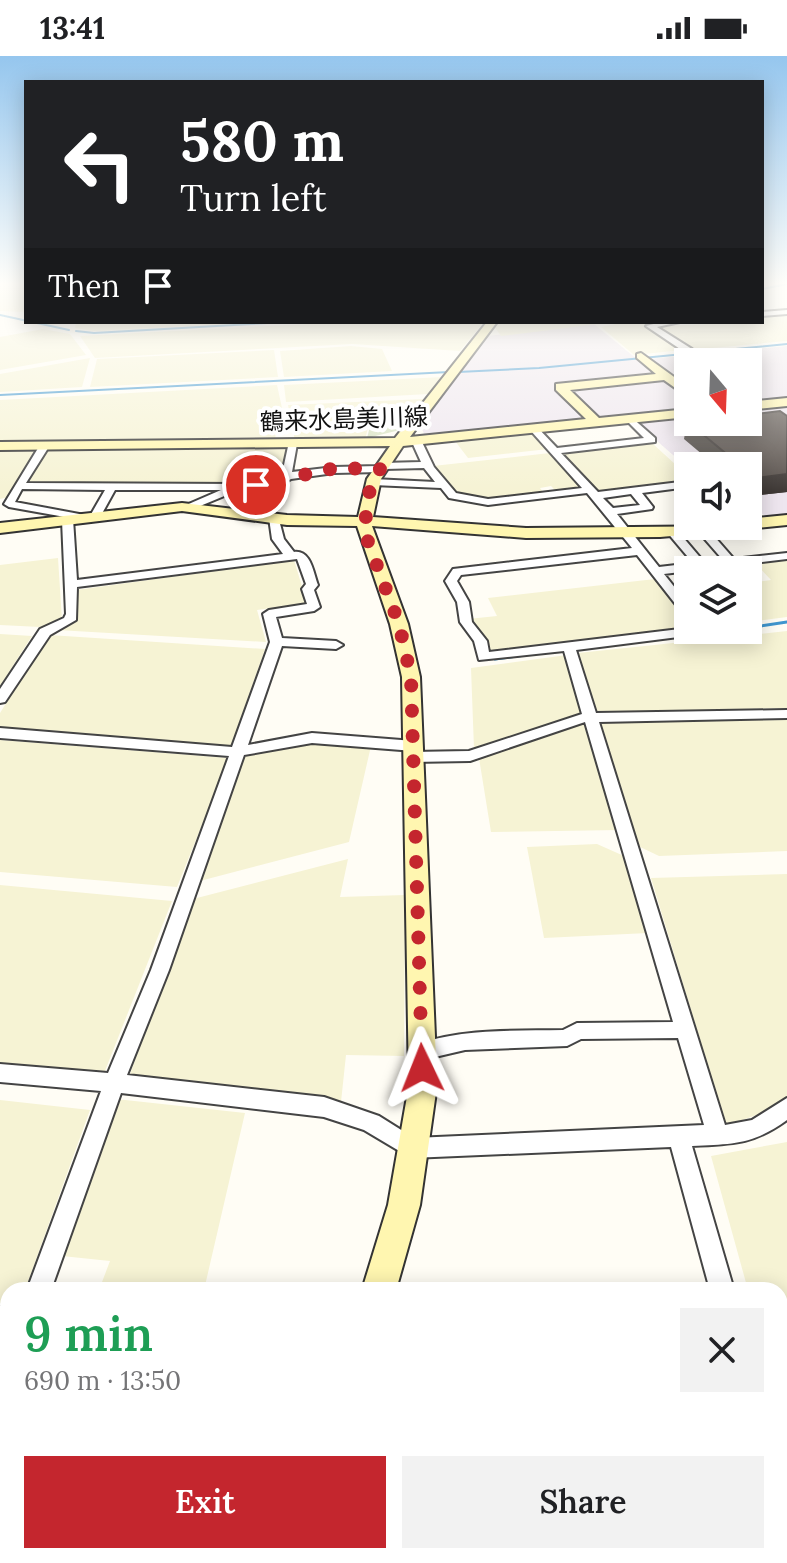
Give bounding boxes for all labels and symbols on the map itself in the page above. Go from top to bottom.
north arrow [674,348,762,436]
street label: 鶴来水島美川線 [260,401,428,437]
pin [222,451,290,519]
position arrow [380,1026,464,1110]

